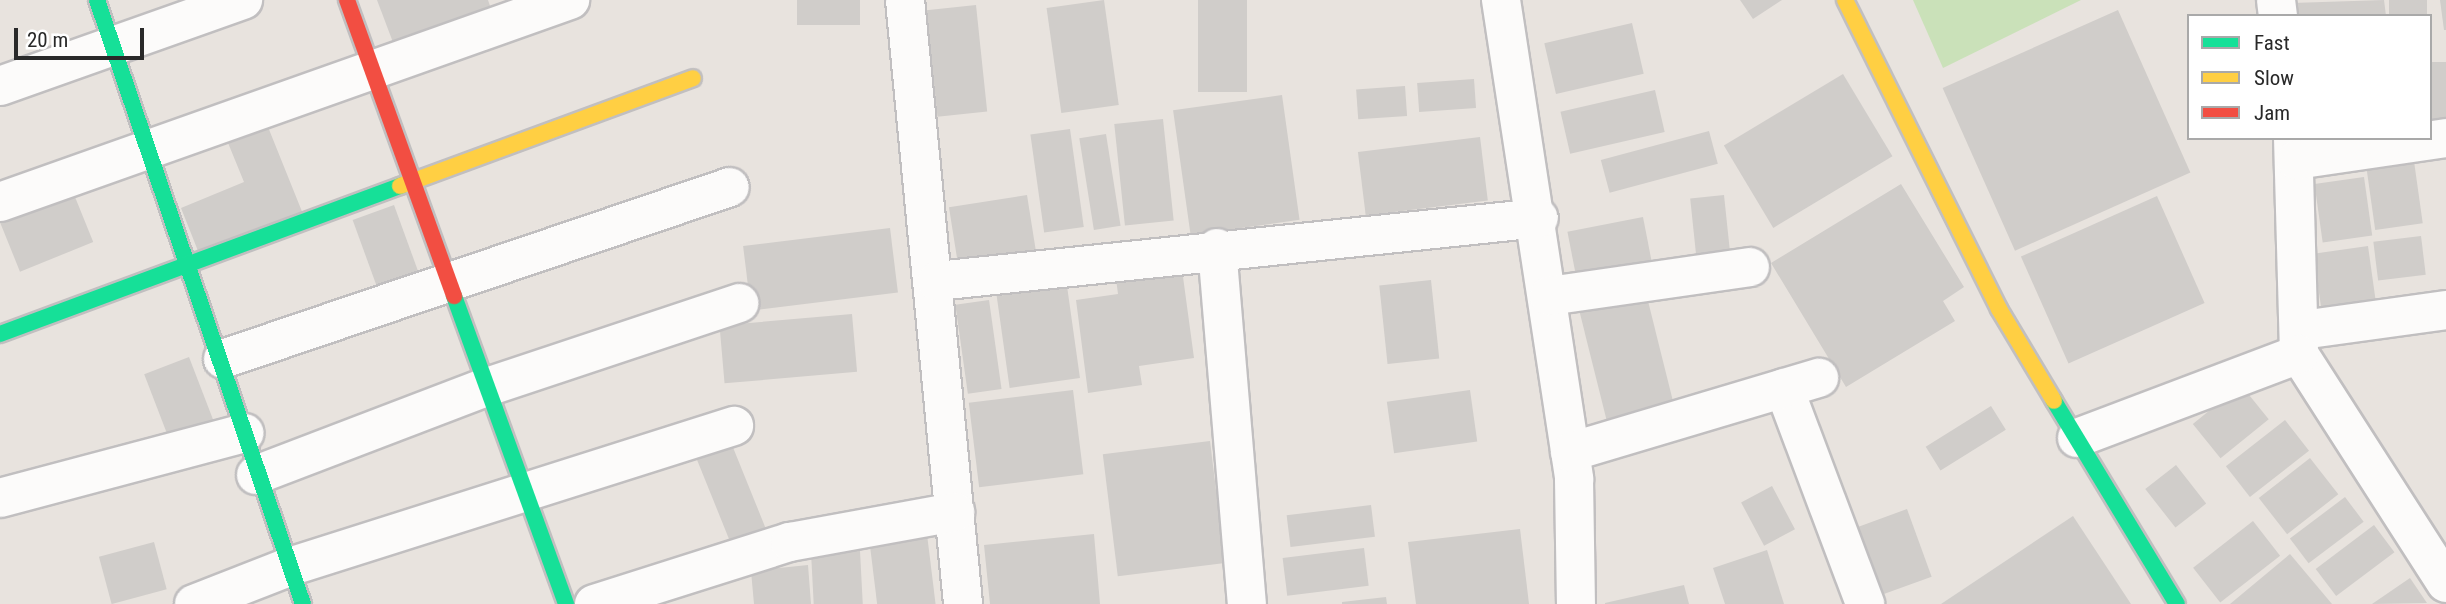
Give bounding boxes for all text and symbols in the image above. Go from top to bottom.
scale bar [18,14,147,58]
legend [2187,14,2432,140]
text: 20 m [27,28,68,52]
text: Fast [2254,31,2290,55]
text: Slow [2254,66,2294,90]
text: Jam [2254,101,2290,125]

